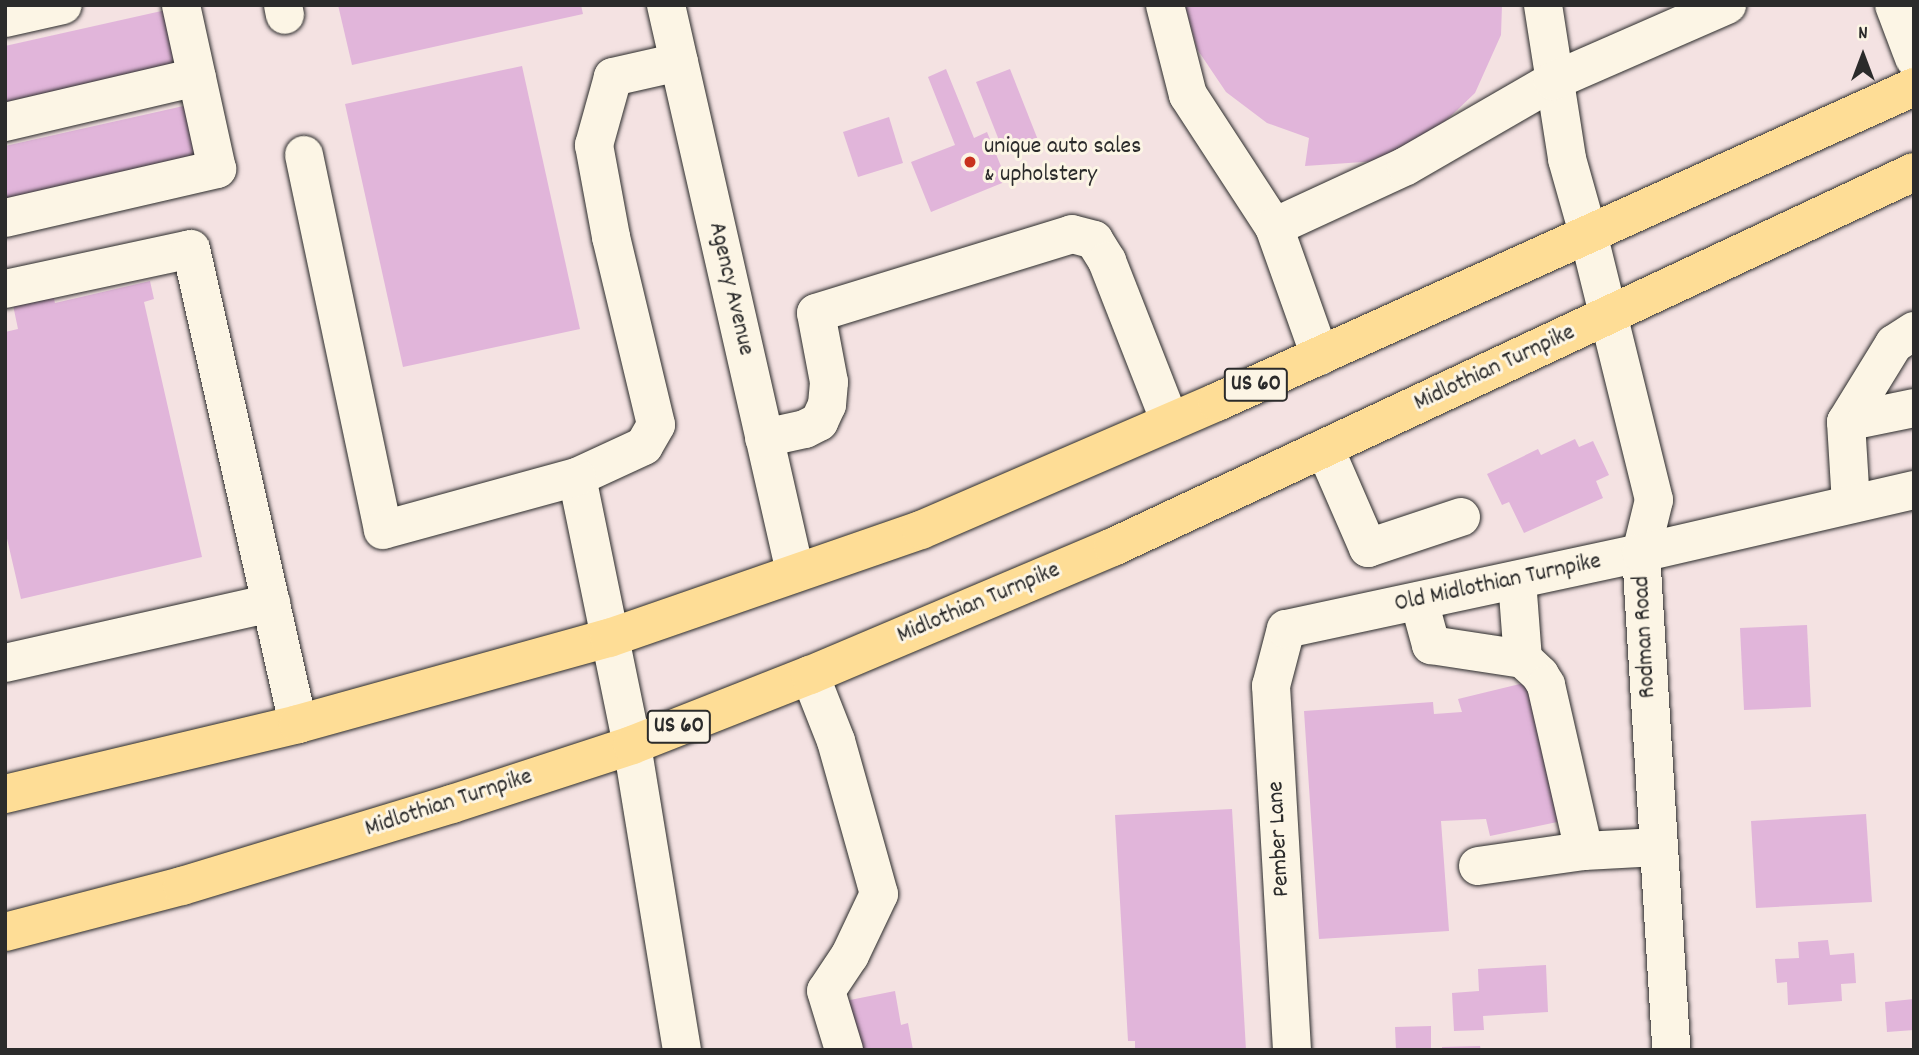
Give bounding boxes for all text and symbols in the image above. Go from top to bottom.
north arrow [1828,21,1898,91]
text: N [1858,21,1868,48]
place label: unique auto sales & upholstery [984,134,1141,190]
marker: unique auto sales & upholstery [962,154,978,170]
street label: Agency Avenue [701,220,759,358]
street label: Midlothian Turnpike [1410,319,1580,419]
road number: US 60 [1223,366,1289,404]
street label: Old Midlothian Turnpike [1392,548,1604,620]
street label: Midlothian Turnpike [893,557,1065,651]
street label: Rodman Road [1628,575,1664,699]
road number: US 60 [646,708,712,747]
street label: Midlothian Turnpike [362,763,536,845]
street label: Pember Lane [1263,780,1297,898]

